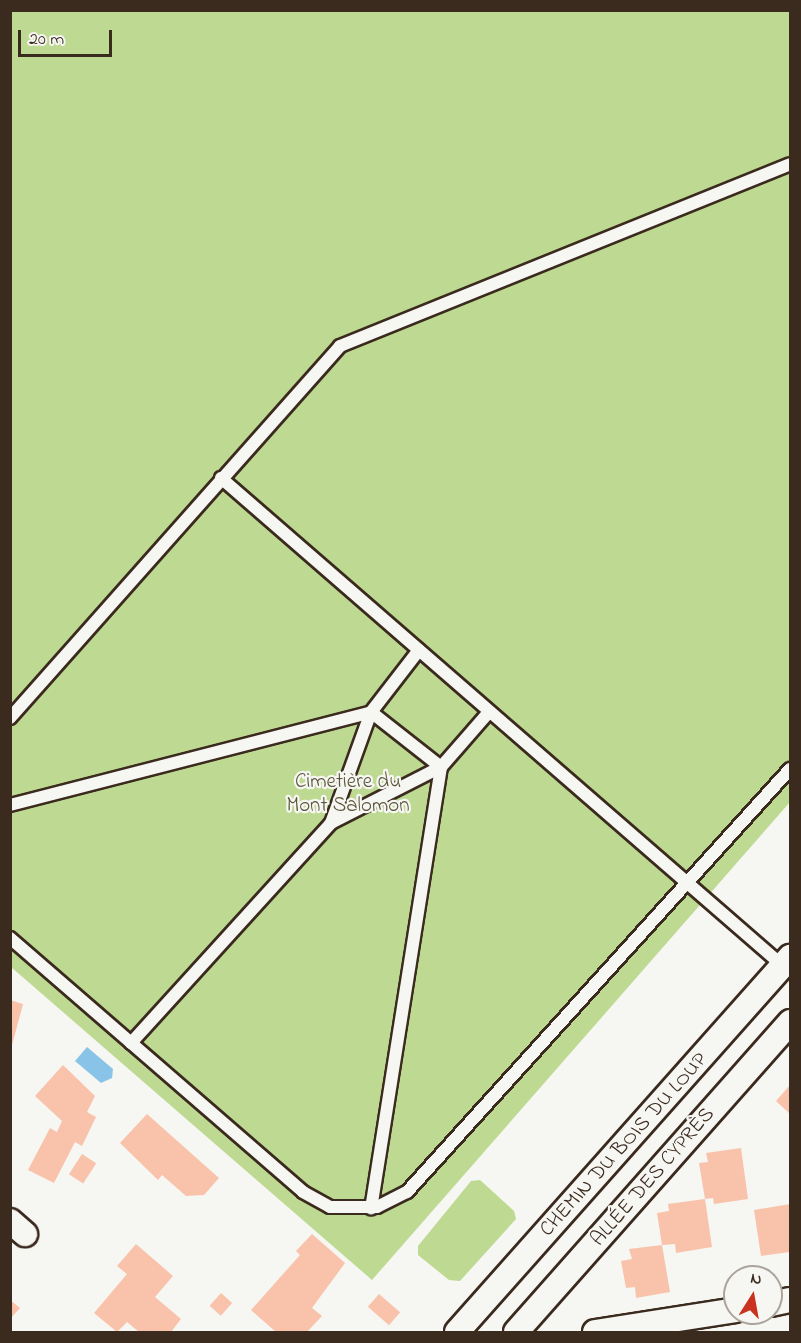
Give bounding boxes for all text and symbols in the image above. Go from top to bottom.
scale bar [21,18,116,56]
text: 20 m [29,27,64,53]
park label: Cimetière du Mont Salomon [286,769,410,819]
street label: CHEMIN DU BOIS DU LOUP [535,1048,713,1242]
street label: ALLÉE DES CYPRÈS [586,1102,720,1252]
north arrow [723,1265,783,1325]
text: N [748,1266,764,1292]

